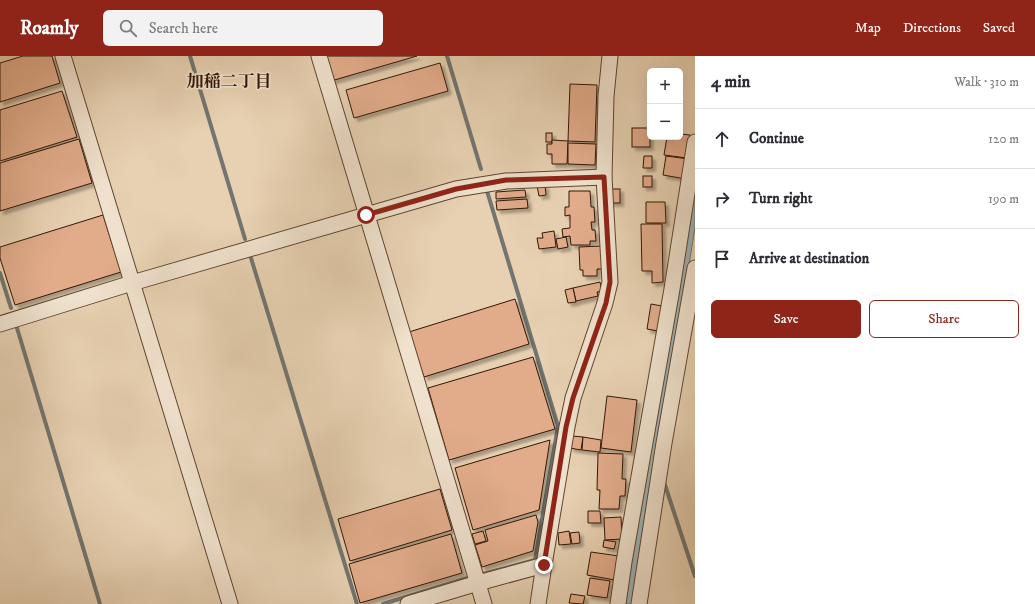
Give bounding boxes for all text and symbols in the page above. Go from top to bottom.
search box [103,10,383,46]
text: Roamly [20,17,79,40]
icon: search [117,17,139,39]
text: Search here [149,19,218,38]
text: Map [855,19,881,37]
text: Directions [903,19,961,37]
text: Saved [983,19,1015,37]
map controls [647,68,683,140]
button: + [647,68,683,104]
district label: 加稲二丁目 [187,71,272,93]
text: 4 min [711,71,750,93]
text: Walk · 310 m [954,74,1019,90]
button: − [647,104,683,140]
icon: ahead [711,128,733,150]
text: Continue [749,129,804,148]
text: 120 m [988,131,1019,147]
icon: right [711,188,733,210]
text: Turn right [749,189,812,208]
text: 190 m [988,191,1019,207]
route start [357,206,375,224]
icon: arrive [711,248,733,270]
text: Arrive at destination [749,249,869,268]
button: Save [711,300,861,338]
button: Share [869,300,1019,338]
route end [535,556,553,574]

